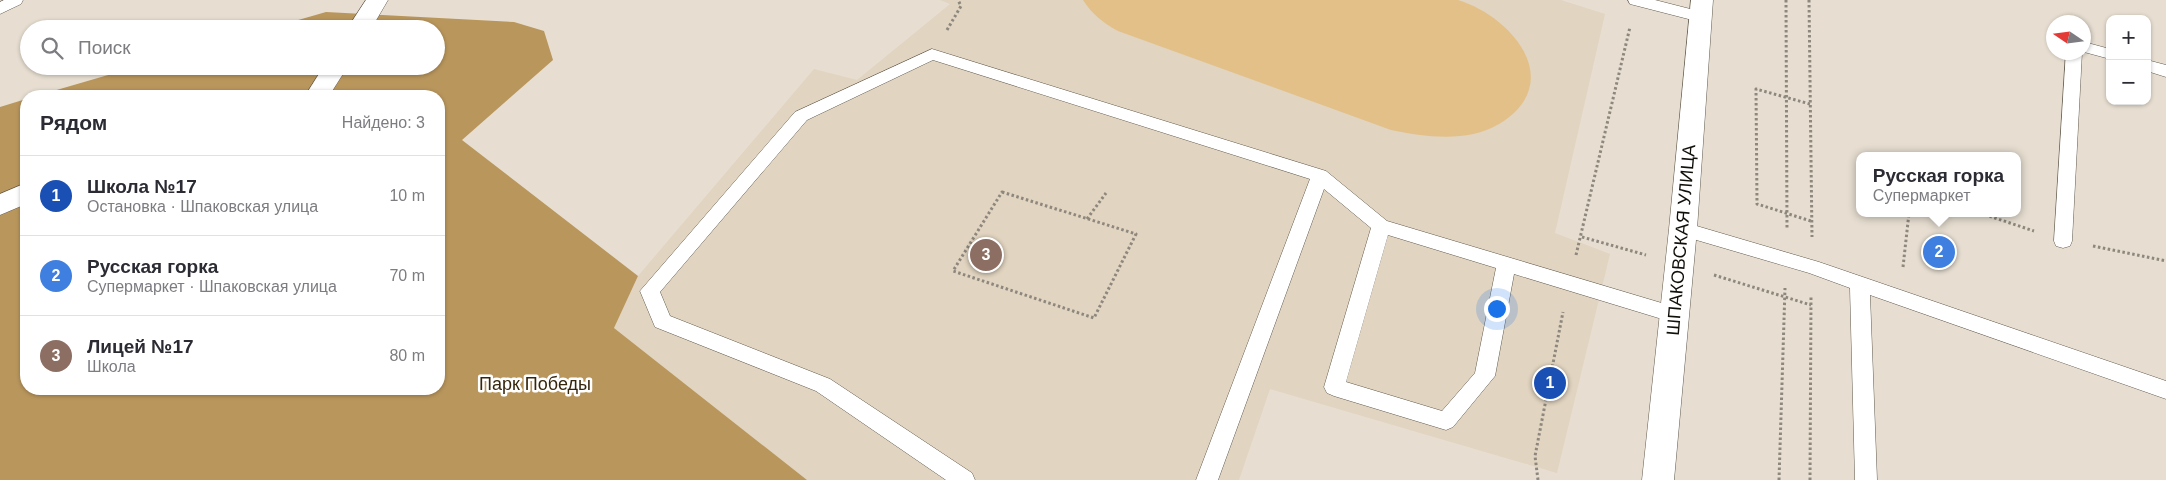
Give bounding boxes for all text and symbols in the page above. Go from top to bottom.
north arrow [2046,15,2091,60]
map controls [2106,15,2151,105]
button: + [2106,15,2151,60]
search box [20,20,445,75]
icon: search [38,34,66,62]
text: Поиск [78,37,131,58]
button: − [2106,60,2151,105]
text: Рядом [40,111,107,134]
text: Найдено: 3 [342,114,425,131]
street label: ШПАКОВСКАЯ УЛИЦА [1663,144,1699,336]
popup [1856,152,2021,217]
text: Русская горка [1873,165,2004,186]
text: Школа №17 [87,176,197,197]
text: 1 [52,187,60,204]
text: 10 m [389,187,425,204]
text: Супермаркет [1873,187,1971,204]
text: Остановка · Шпаковская улица [87,198,318,215]
pin: 2 [1923,233,1955,271]
pin: 3 [970,236,1002,274]
text: Русская горка [87,256,218,277]
text: 2 [52,267,60,284]
text: 70 m [389,267,425,284]
text: Супермаркет · Шпаковская улица [87,278,337,295]
your location [1484,296,1510,322]
text: Лицей №17 [87,336,194,357]
text: 3 [52,347,60,364]
text: 80 m [389,347,425,364]
text: Школа [87,358,136,375]
pin: 1 [1534,364,1566,402]
park label: Парк Победы [479,374,591,394]

